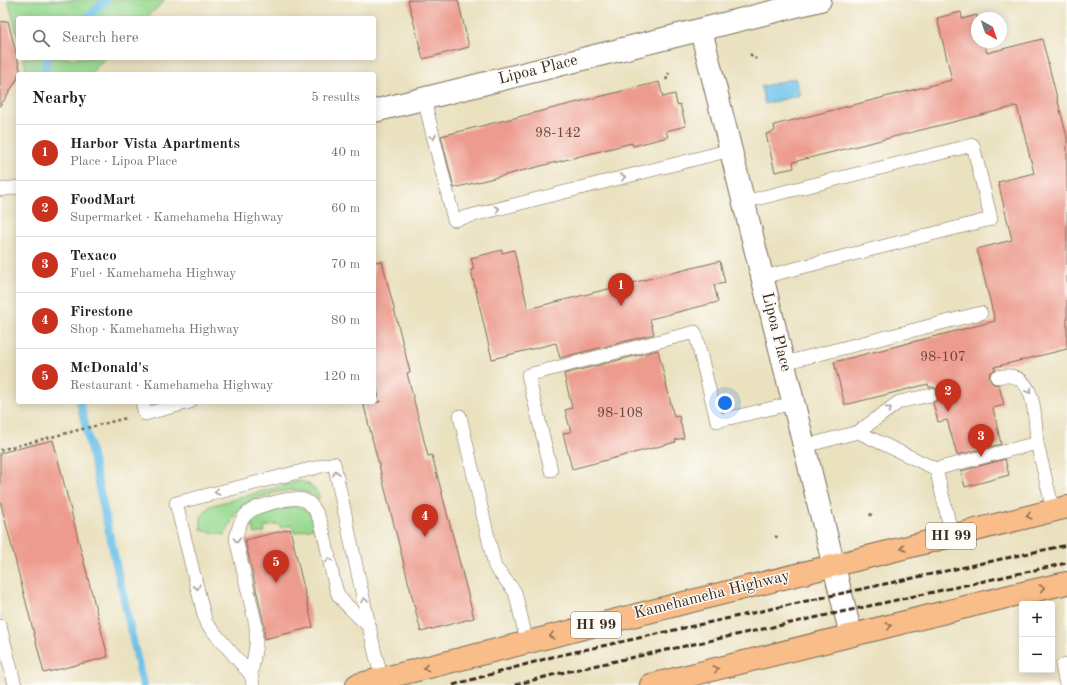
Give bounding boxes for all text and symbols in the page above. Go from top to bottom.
north arrow [971,12,1007,48]
search box [16,16,376,60]
icon: search [30,27,52,49]
text: Search here [62,31,139,46]
street label: Lipoa Place [497,52,579,88]
text: Nearby [32,90,87,107]
text: 5 results [311,91,360,104]
house number: 98-142 [535,126,581,140]
one-way arrow [429,134,437,140]
text: Harbor Vista Apartments [70,137,240,152]
text: 1 [41,146,49,159]
text: 40 m [331,146,360,159]
text: Place · Lipoa Place [70,155,177,168]
one-way arrow [619,174,626,182]
text: FoodMart [70,193,136,208]
text: 2 [41,202,49,215]
text: 60 m [331,202,360,215]
one-way arrow [493,206,500,214]
text: Supermarket · Kamehameha Highway [70,211,283,224]
text: Texaco [70,249,117,264]
text: 3 [41,258,49,271]
text: 70 m [331,258,360,271]
text: Fuel · Kamehameha Highway [70,267,236,280]
pin: 1 [608,273,634,306]
street label: Lipoa Place [758,291,794,373]
text: Firestone [70,305,133,320]
text: 4 [41,314,49,327]
text: 80 m [331,314,360,327]
text: Shop · Kamehameha Highway [70,323,239,336]
house number: 98-107 [920,350,966,364]
text: McDonald's [70,361,148,376]
text: 5 [41,370,49,383]
text: 120 m [323,370,360,383]
text: Restaurant · Kamehameha Highway [70,379,273,392]
pin: 2 [935,379,961,412]
one-way arrow [1025,387,1032,394]
your location [715,393,735,413]
house number: 98-108 [597,406,643,420]
one-way arrow [885,407,892,414]
pin: 3 [968,424,994,457]
one-way arrow [333,469,341,476]
one-way arrow [214,488,220,496]
pin: 4 [412,504,438,537]
one-way arrow [1026,511,1033,520]
road number: HI 99 [926,523,976,549]
one-way arrow [233,537,241,543]
one-way arrow [900,543,907,552]
pin: 5 [263,550,289,583]
one-way arrow [326,557,334,563]
street label: Kamehameha Highway [632,568,792,622]
one-way arrow [192,584,200,591]
one-way arrow [1039,585,1046,593]
one-way arrow [360,597,368,603]
map controls [1019,601,1055,673]
button: + [1019,601,1055,637]
road number: HI 99 [571,612,621,638]
one-way arrow [886,622,892,630]
one-way arrow [549,631,556,640]
button: − [1019,637,1055,673]
one-way arrow [423,663,429,671]
one-way arrow [712,665,719,673]

